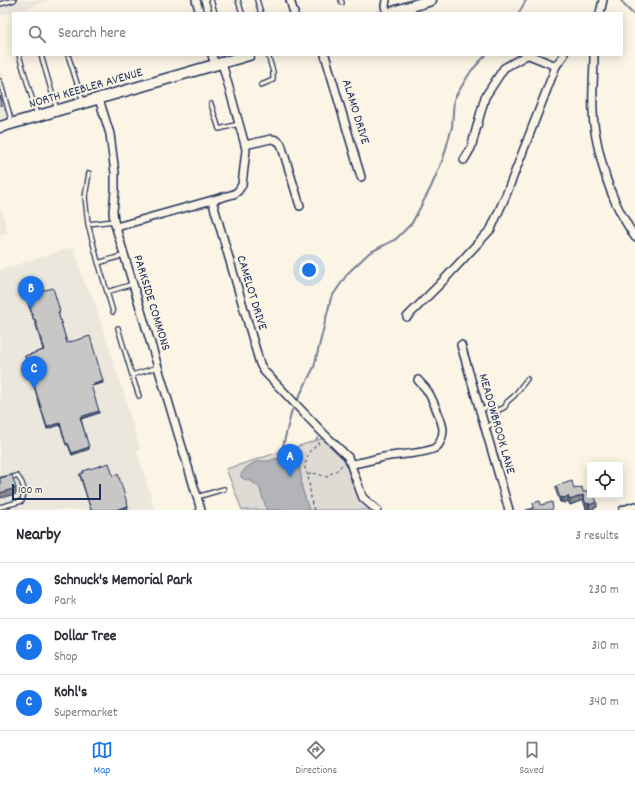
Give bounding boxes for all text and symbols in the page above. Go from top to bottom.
search box [12,12,623,56]
icon: search [26,23,48,45]
text: Search here [58,23,126,45]
street label: NORTH KEEBLER AVENUE [27,64,145,114]
street label: ALAMO DRIVE [336,77,374,147]
street label: PARKSIDE COMMONS [127,253,175,354]
street label: CAMELOT DRIVE [231,253,271,333]
your location [299,260,319,280]
pin: B [18,276,44,309]
pin: C [21,356,47,389]
street label: MEADOWBROOK LANE [473,372,519,476]
pin: A [277,444,303,477]
map controls [587,462,623,498]
button: locate [587,462,623,498]
scale bar [12,482,101,501]
text: 100 m [18,483,42,499]
text: Nearby [16,524,60,548]
text: 3 results [575,527,619,546]
text: Schnuck's Memorial Park [54,570,192,592]
text: A [25,581,33,600]
text: 230 m [589,581,619,600]
text: Park [54,592,76,611]
text: Dollar Tree [54,626,116,648]
text: B [26,637,32,656]
text: 310 m [591,637,619,656]
text: Shop [54,648,77,667]
text: Kohl's [54,682,87,704]
text: C [26,693,32,712]
text: 340 m [589,693,619,712]
text: Supermarket [54,704,118,723]
tab: Map [91,739,113,779]
tab: Directions [295,739,337,779]
tab: Saved [519,739,544,779]

